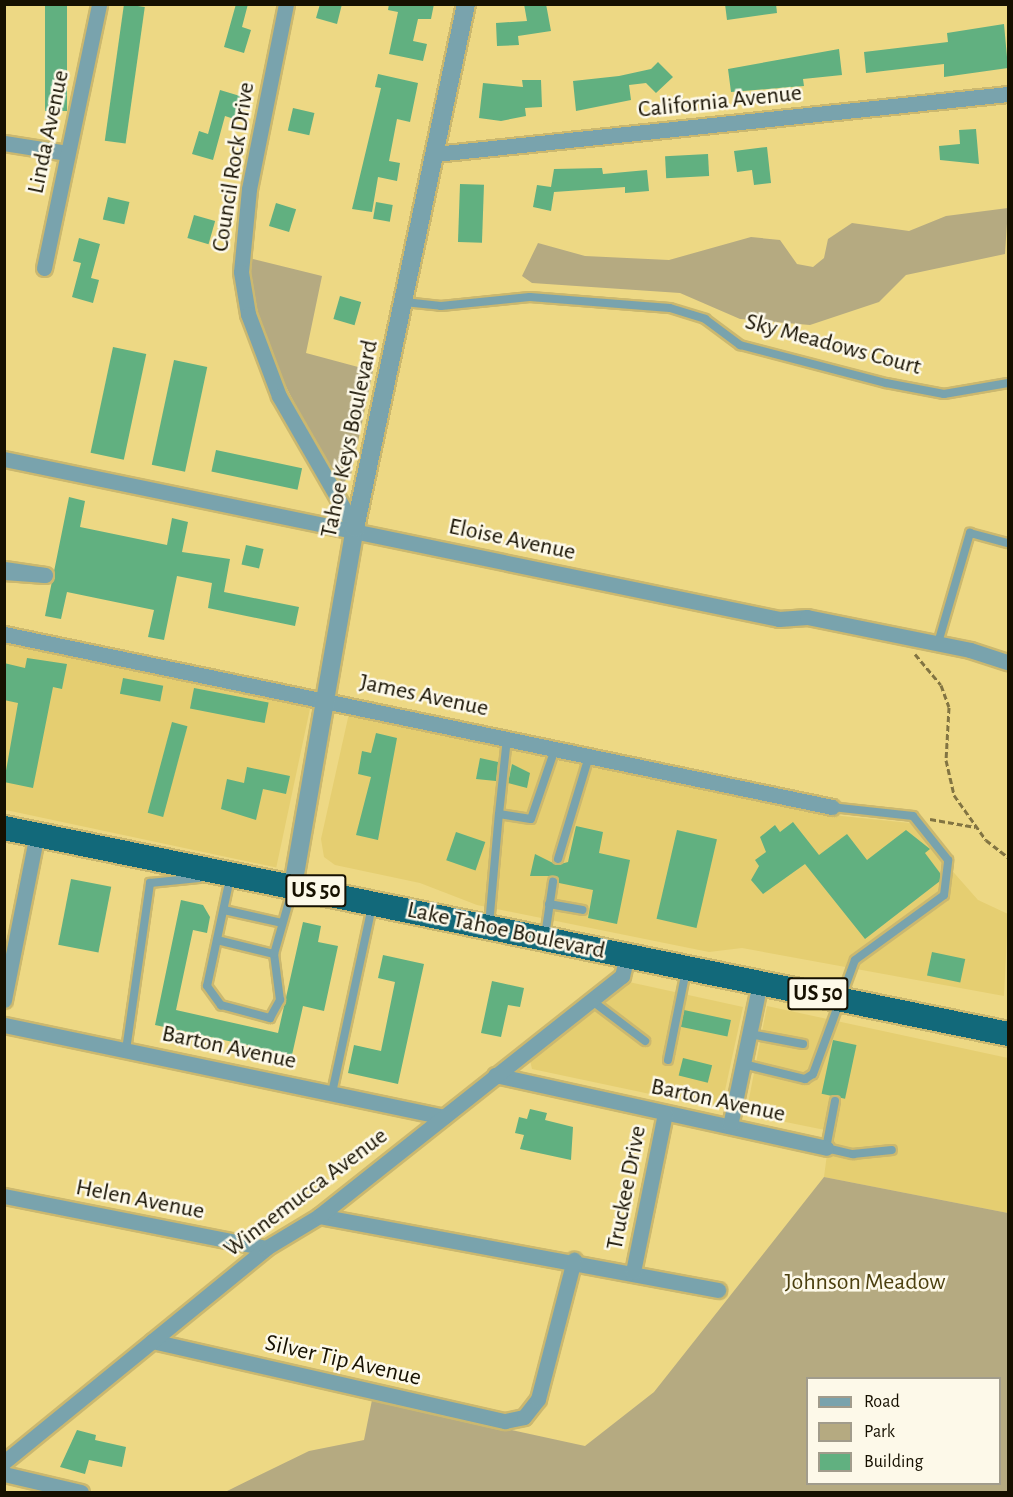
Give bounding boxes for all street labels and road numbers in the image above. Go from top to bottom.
street label: Linda Avenue [22,68,76,196]
street label: California Avenue [637,79,803,125]
street label: Council Rock Drive [206,80,262,254]
street label: Sky Meadows Court [742,308,924,382]
street label: Tahoe Keys Boulevard [315,337,385,541]
street label: Eloise Avenue [446,513,578,567]
street label: James Avenue [357,668,491,724]
road number: US 50 [284,872,348,910]
street label: Lake Tahoe Boulevard [404,896,608,966]
road number: US 50 [786,975,850,1013]
street label: Barton Avenue [159,1020,299,1076]
street label: Barton Avenue [648,1073,788,1129]
street label: Winnemucca Avenue [218,1122,394,1264]
street label: Truckee Drive [601,1123,653,1253]
street label: Helen Avenue [73,1173,207,1227]
street label: Silver Tip Avenue [262,1329,424,1393]

